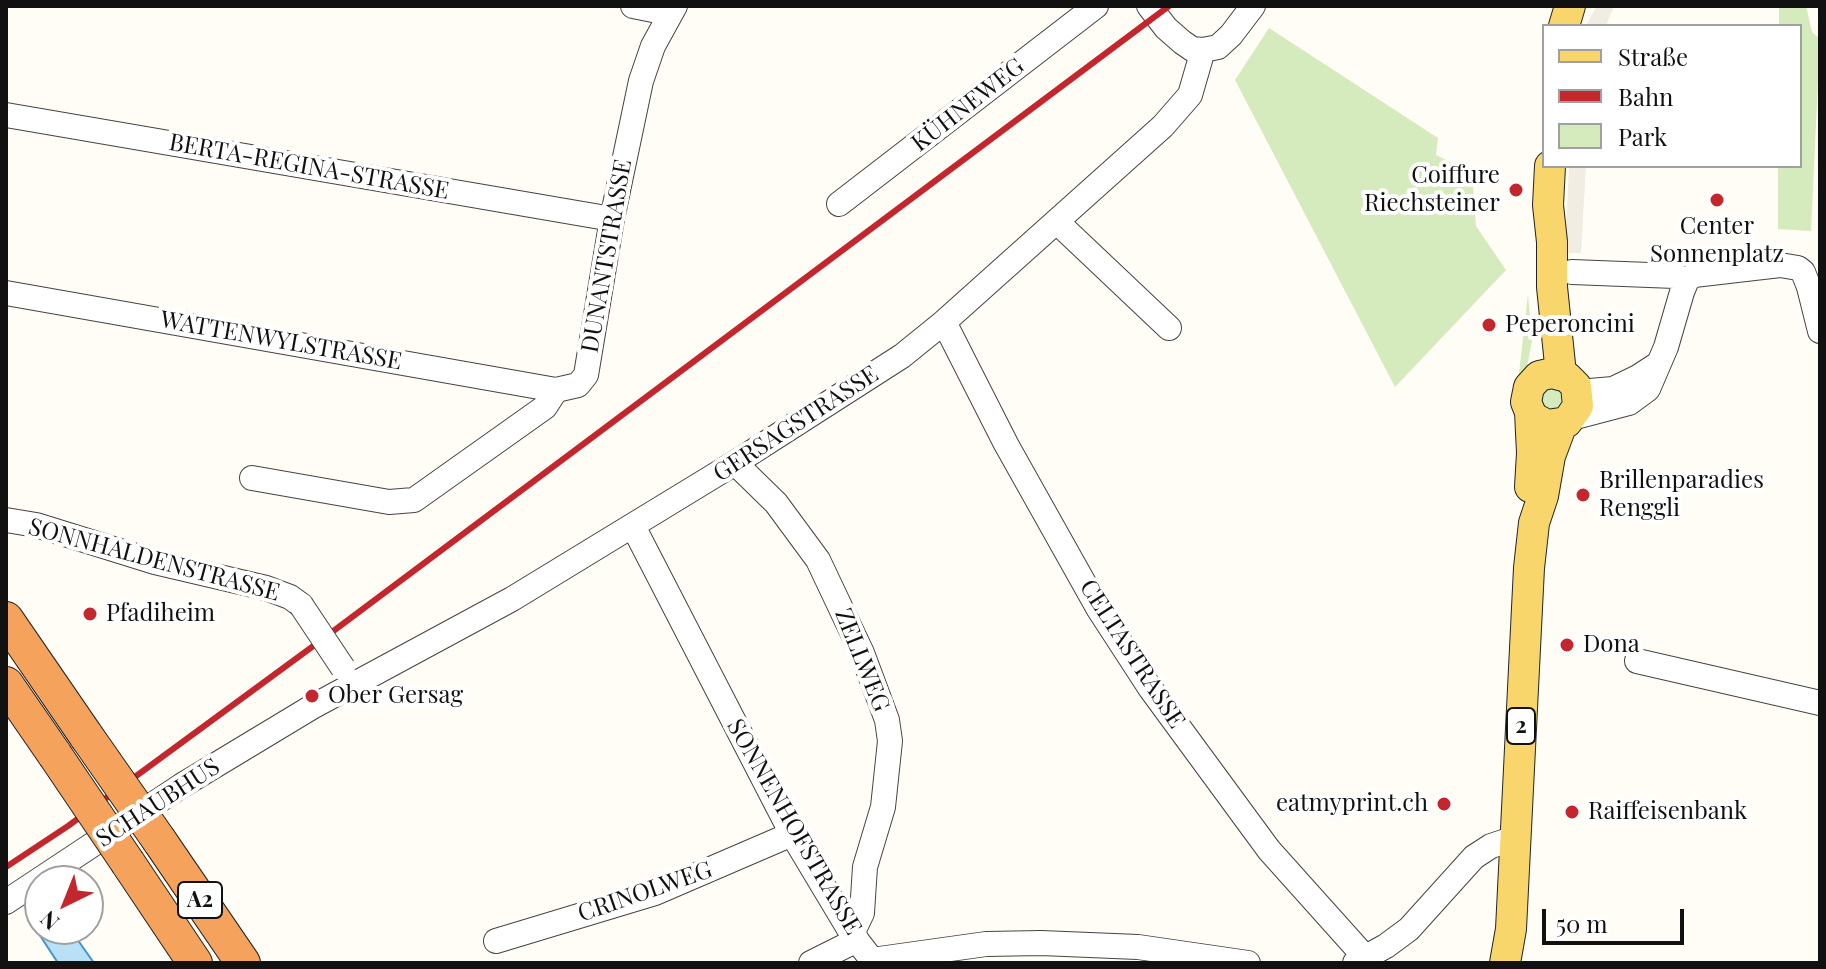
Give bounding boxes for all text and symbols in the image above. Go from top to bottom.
legend [1542,24,1802,168]
text: Straße [1618,40,1688,72]
street label: KÜHNEWEG [906,52,1030,158]
text: Bahn [1618,80,1673,112]
text: Park [1618,120,1667,152]
street label: BERTA-REGINA-STRASSE [167,128,451,206]
street label: DUNANTSTRASSE [576,157,638,355]
place label: Coiffure Riechsteiner [1364,162,1500,218]
marker: Coiffure Riechsteiner [1507,181,1525,199]
marker: Center Sonnenplatz [1708,191,1726,209]
place label: Center Sonnenplatz [1650,213,1784,269]
street label: WATTENWYLSTRASSE [158,306,404,376]
place label: Peperoncini [1505,311,1635,339]
marker: Peperoncini [1480,316,1498,334]
street label: GERSAGSTRASSE [708,360,884,488]
place label: Brillenparadies Renggli [1599,467,1764,523]
marker: Brillenparadies Renggli [1574,486,1592,504]
street label: SONNHALDENSTRASSE [25,513,283,607]
street label: CELTASTRASSE [1073,574,1191,734]
place label: Pfadiheim [106,600,215,628]
street label: ZELLWEG [828,604,896,716]
marker: Pfadiheim [81,605,99,623]
place label: Dona [1583,631,1640,659]
marker: Dona [1558,636,1576,654]
place label: Ober Gersag [328,682,463,710]
marker: Ober Gersag [303,687,321,705]
road number: 2 [1507,708,1535,744]
street label: SONNENHOFSTRASSE [720,714,868,940]
street label: SCHAUBHUS [91,752,225,854]
place label: eatmyprint.ch [1276,790,1428,818]
marker: eatmyprint.ch [1435,795,1453,813]
place label: Raiffeisenbank [1588,798,1747,826]
marker: Raiffeisenbank [1563,803,1581,821]
street label: CRINOLWEG [574,856,716,928]
north arrow [24,865,104,945]
road number: A2 [178,882,222,918]
scale bar [1546,893,1688,943]
text: N [33,905,65,937]
text: 50 m [1556,907,1608,939]

